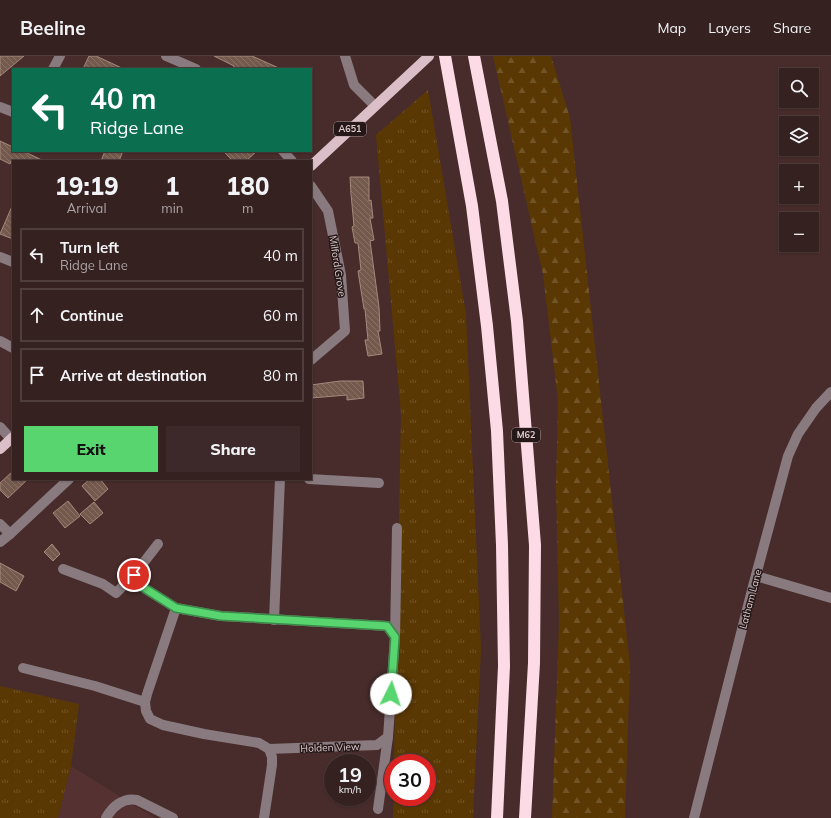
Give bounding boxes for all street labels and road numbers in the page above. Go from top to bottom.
road number: A651 [334,122,366,136]
street label: Milford Grove [326,235,349,298]
road number: M62 [512,428,540,442]
street label: Latham Lane [736,568,765,630]
street label: Holden View [300,740,360,755]

